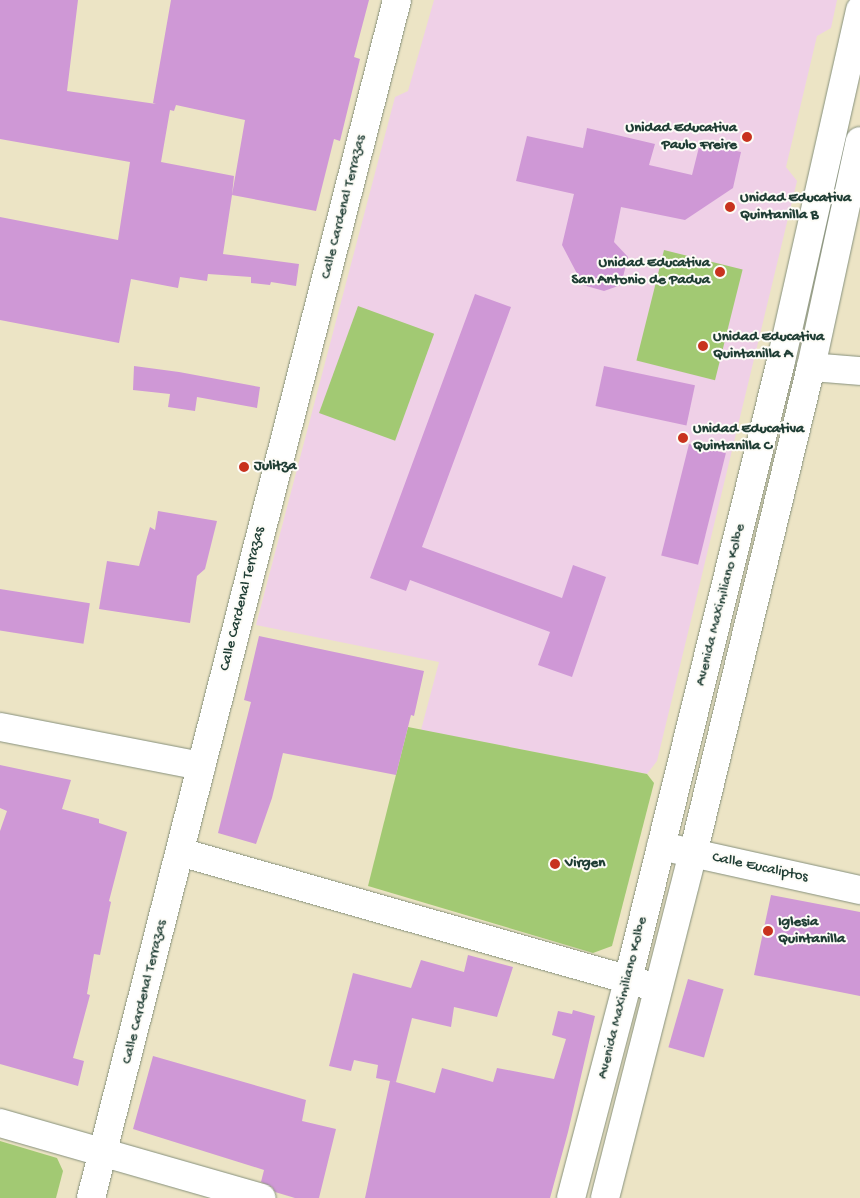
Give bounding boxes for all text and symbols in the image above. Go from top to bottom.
place label: Unidad Educativa Paulo Freire [626,119,737,154]
marker: Unidad Educativa Paulo Freire [741,131,753,143]
street label: Calle Cardenal Terrazas [317,133,371,281]
place label: Unidad Educativa Quintanilla B [740,189,851,224]
marker: Unidad Educativa Quintanilla B [724,201,736,213]
place label: Unidad Educativa San Antonio de Padua [572,254,710,289]
marker: Unidad Educativa San Antonio de Padua [714,266,726,278]
place label: Unidad Educativa Quintanilla A [713,328,824,363]
marker: Unidad Educativa Quintanilla A [697,340,709,352]
place label: Unidad Educativa Quintanilla C [693,420,804,455]
marker: Unidad Educativa Quintanilla C [677,432,689,444]
place label: Julitza [254,458,297,476]
marker: Julitza [238,461,250,473]
street label: Avenida Maximiliano Kolbe [692,522,750,688]
street label: Calle Cardenal Terrazas [216,525,270,673]
street label: Calle Eucaliptos [710,849,810,887]
place label: Virgen [565,855,605,873]
marker: Virgen [549,858,561,870]
place label: Iglesia Quintanilla [778,913,845,948]
street label: Avenida Maximiliano Kolbe [594,915,652,1081]
street label: Calle Cardenal Terrazas [118,918,172,1066]
marker: Iglesia Quintanilla [762,925,774,937]

